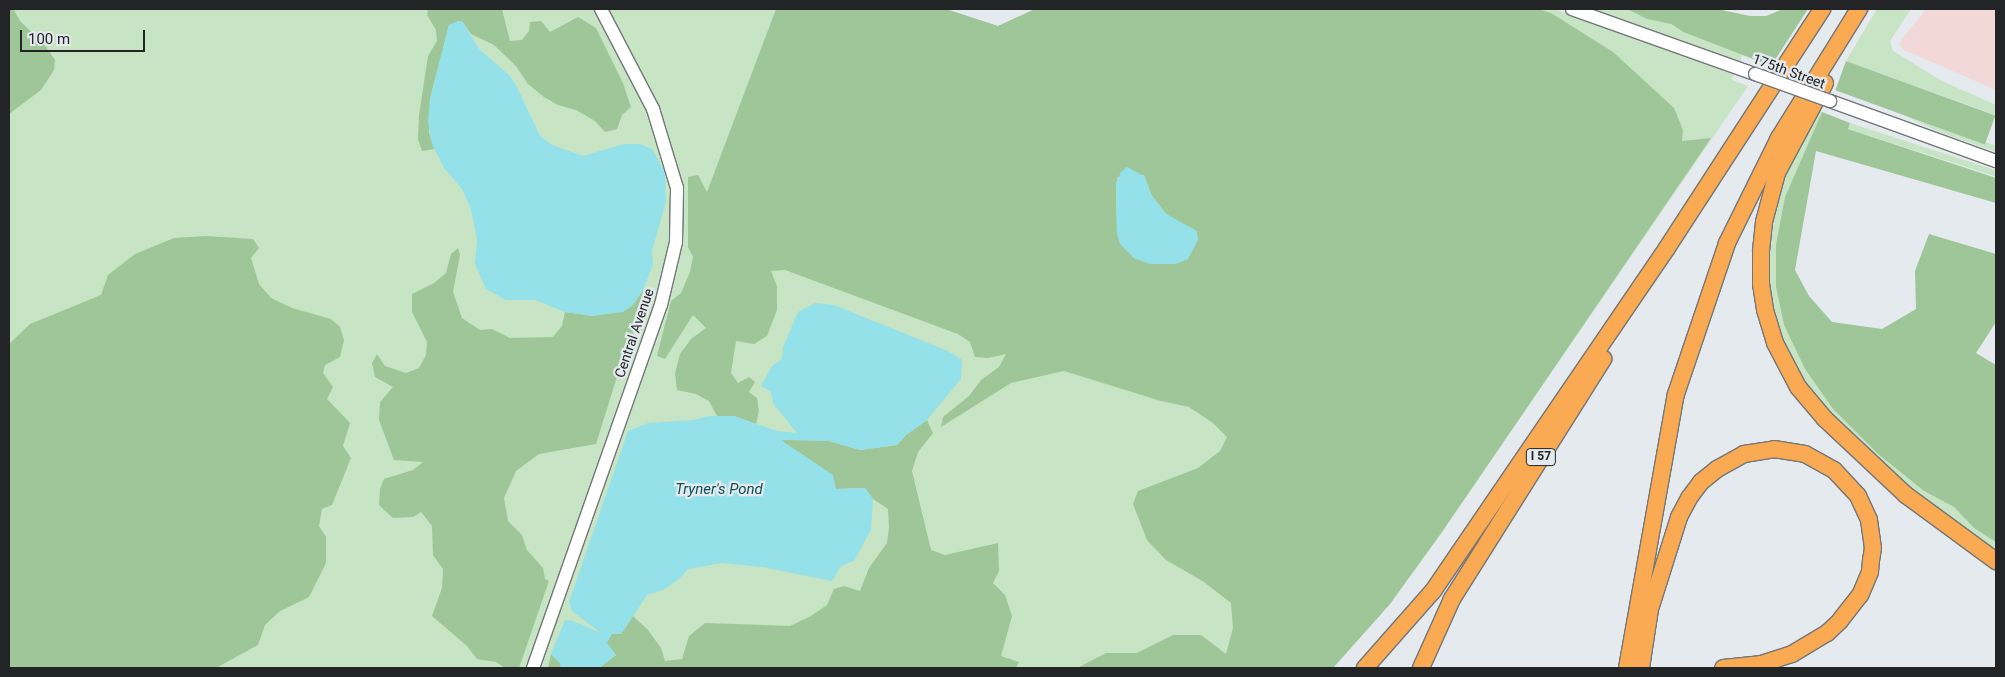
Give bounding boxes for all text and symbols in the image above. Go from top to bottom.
scale bar [22,20,148,52]
text: 100 m [28,30,70,48]
street label: 175th Street [1750,50,1828,92]
street label: Central Avenue [611,286,657,380]
road number: I 57 [1525,448,1557,467]
water label: Tryner's Pond [675,481,763,499]

